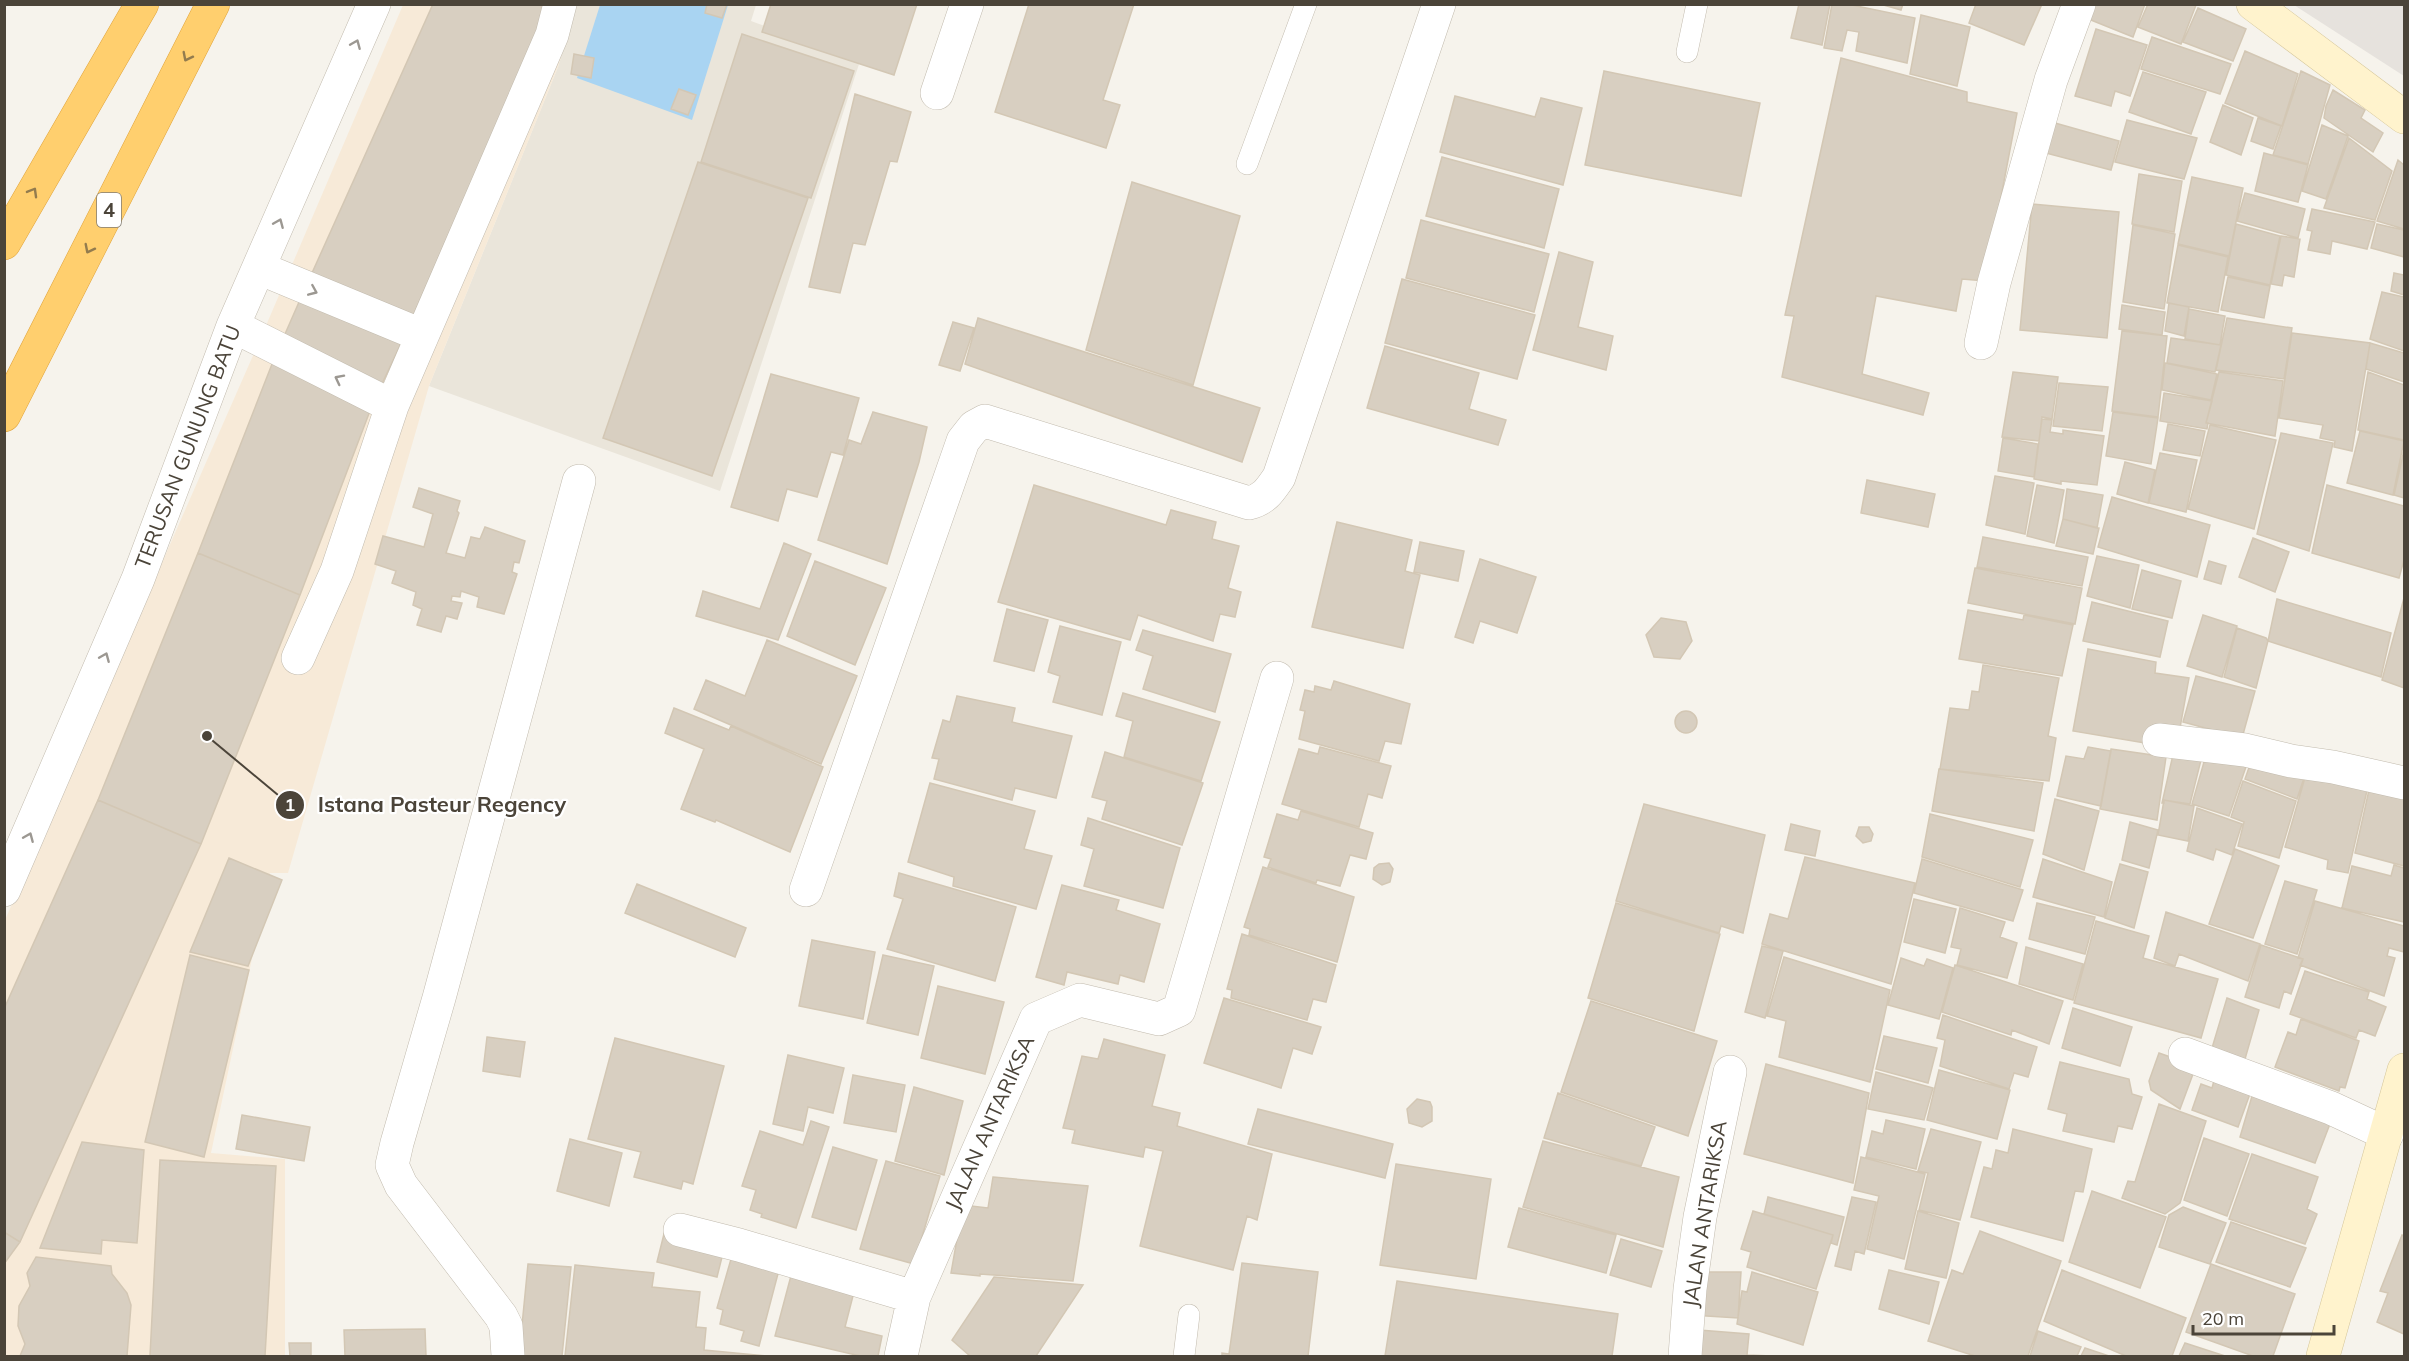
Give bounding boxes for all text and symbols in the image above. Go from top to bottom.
one-way arrow [349,40,361,51]
one-way arrow [182,50,194,61]
one-way arrow [26,188,37,198]
road number: 4 [97,193,121,227]
one-way arrow [272,218,284,229]
one-way arrow [84,243,96,254]
one-way arrow [307,284,318,296]
street label: TERUSAN GUNUNG BATU [129,321,246,572]
one-way arrow [335,375,346,387]
one-way arrow [98,653,110,664]
callout: Istana Pasteur Regency [275,785,578,825]
text: Istana Pasteur Regency [318,790,566,818]
text: 1 [285,793,295,816]
one-way arrow [22,832,34,843]
street label: JALAN ANTARIKSA [939,1031,1040,1214]
street label: JALAN ANTARIKSA [1676,1118,1732,1309]
scale bar [2193,1298,2334,1336]
text: 20 m [2202,1307,2244,1330]

